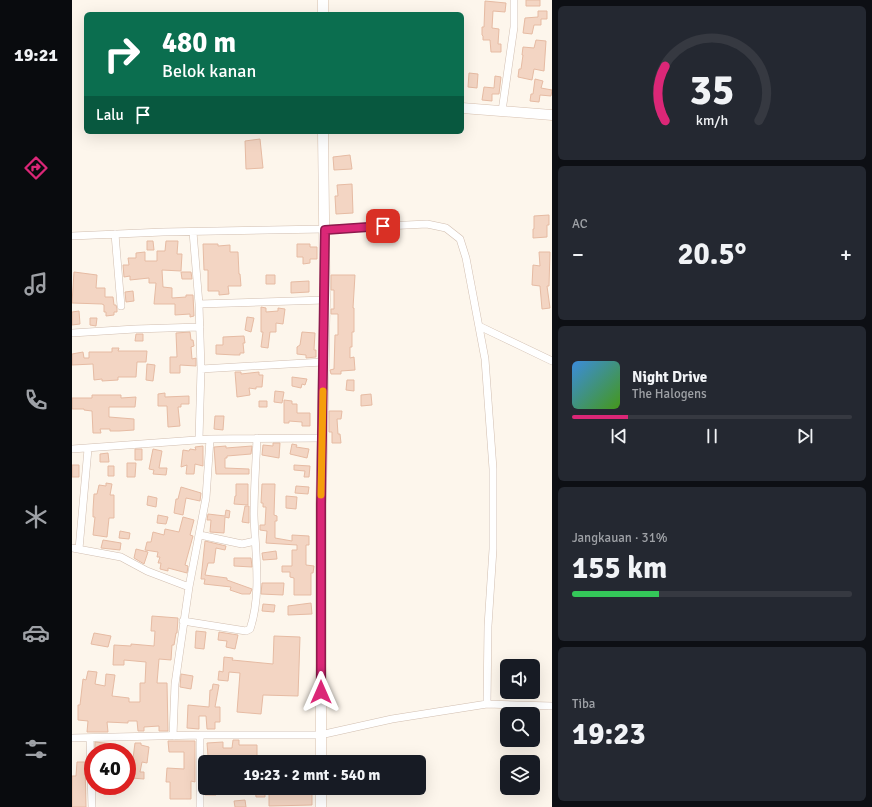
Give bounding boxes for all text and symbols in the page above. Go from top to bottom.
text: 480 m [162,26,236,60]
icon: right [96,28,148,80]
text: 19:21 [14,44,58,66]
text: Belok kanan [162,60,256,82]
text: 35 [690,65,734,116]
icon: arrive [132,104,154,126]
text: Lalu [96,106,124,124]
text: km/h [696,112,728,129]
icon: directions [22,154,50,182]
pin [366,209,400,243]
icon: arrive [372,215,394,237]
text: AC [572,216,588,232]
text: 20.5° [677,236,747,273]
text: − [572,241,584,268]
text: + [840,241,852,268]
icon: music [22,270,50,298]
text: Night Drive [632,368,707,386]
icon: phone [22,386,50,414]
text: The Halogens [632,386,707,402]
icon: previous [608,425,630,447]
icon: pause [701,425,723,447]
icon: next [794,425,816,447]
icon: climate [22,503,50,531]
text: Jangkauan · 31% [572,530,667,546]
text: 155 km [572,550,667,587]
icon: car [22,619,50,647]
map controls [500,659,540,795]
button: sound [500,659,540,699]
position arrow [300,671,342,713]
text: Tiba [572,696,595,712]
button: search [500,707,540,747]
text: 19:23 [572,716,646,753]
icon: filters [22,735,50,763]
speed limit sign: 40 [84,743,136,795]
button: layers [500,755,540,795]
text: 19:23 · 2 mnt · 540 m [244,766,380,784]

